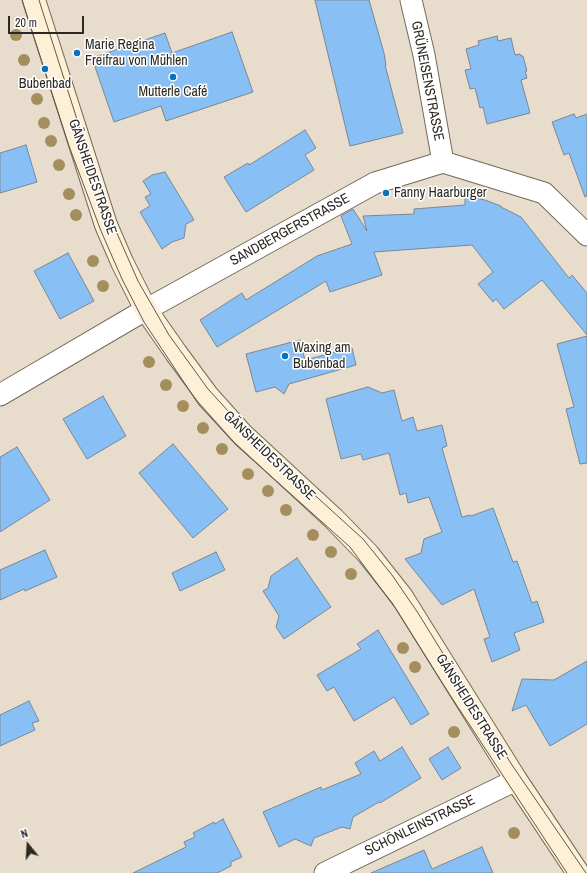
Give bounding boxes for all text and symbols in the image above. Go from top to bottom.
scale bar [10,8,86,34]
text: 20 m [15,15,37,31]
street label: GRÜNEISENSTRASSE [407,20,447,142]
place label: Marie Regina Freifrau von Mühlen [85,37,188,70]
marker: Marie Regina Freifrau von Mühlen [72,48,82,58]
marker: Bubenbad [40,64,50,74]
marker: Mutterle Café [168,72,178,82]
place label: Bubenbad [19,76,71,92]
place label: Mutterle Café [139,84,207,100]
street label: GÄNSHEIDESTRASSE [64,117,120,237]
place label: Fanny Haarburger [394,185,487,201]
marker: Fanny Haarburger [381,188,391,198]
street label: SANDBERGERSTRASSE [227,190,353,270]
place label: Waxing am Bubenbad [293,340,351,372]
marker: Waxing am Bubenbad [280,351,290,361]
street label: GÄNSHEIDESTRASSE [220,408,318,504]
street label: GÄNSHEIDESTRASSE [432,651,510,763]
street label: SCHÖNLEINSTRASSE [362,792,478,860]
north arrow [8,825,48,865]
text: N [19,826,30,841]

